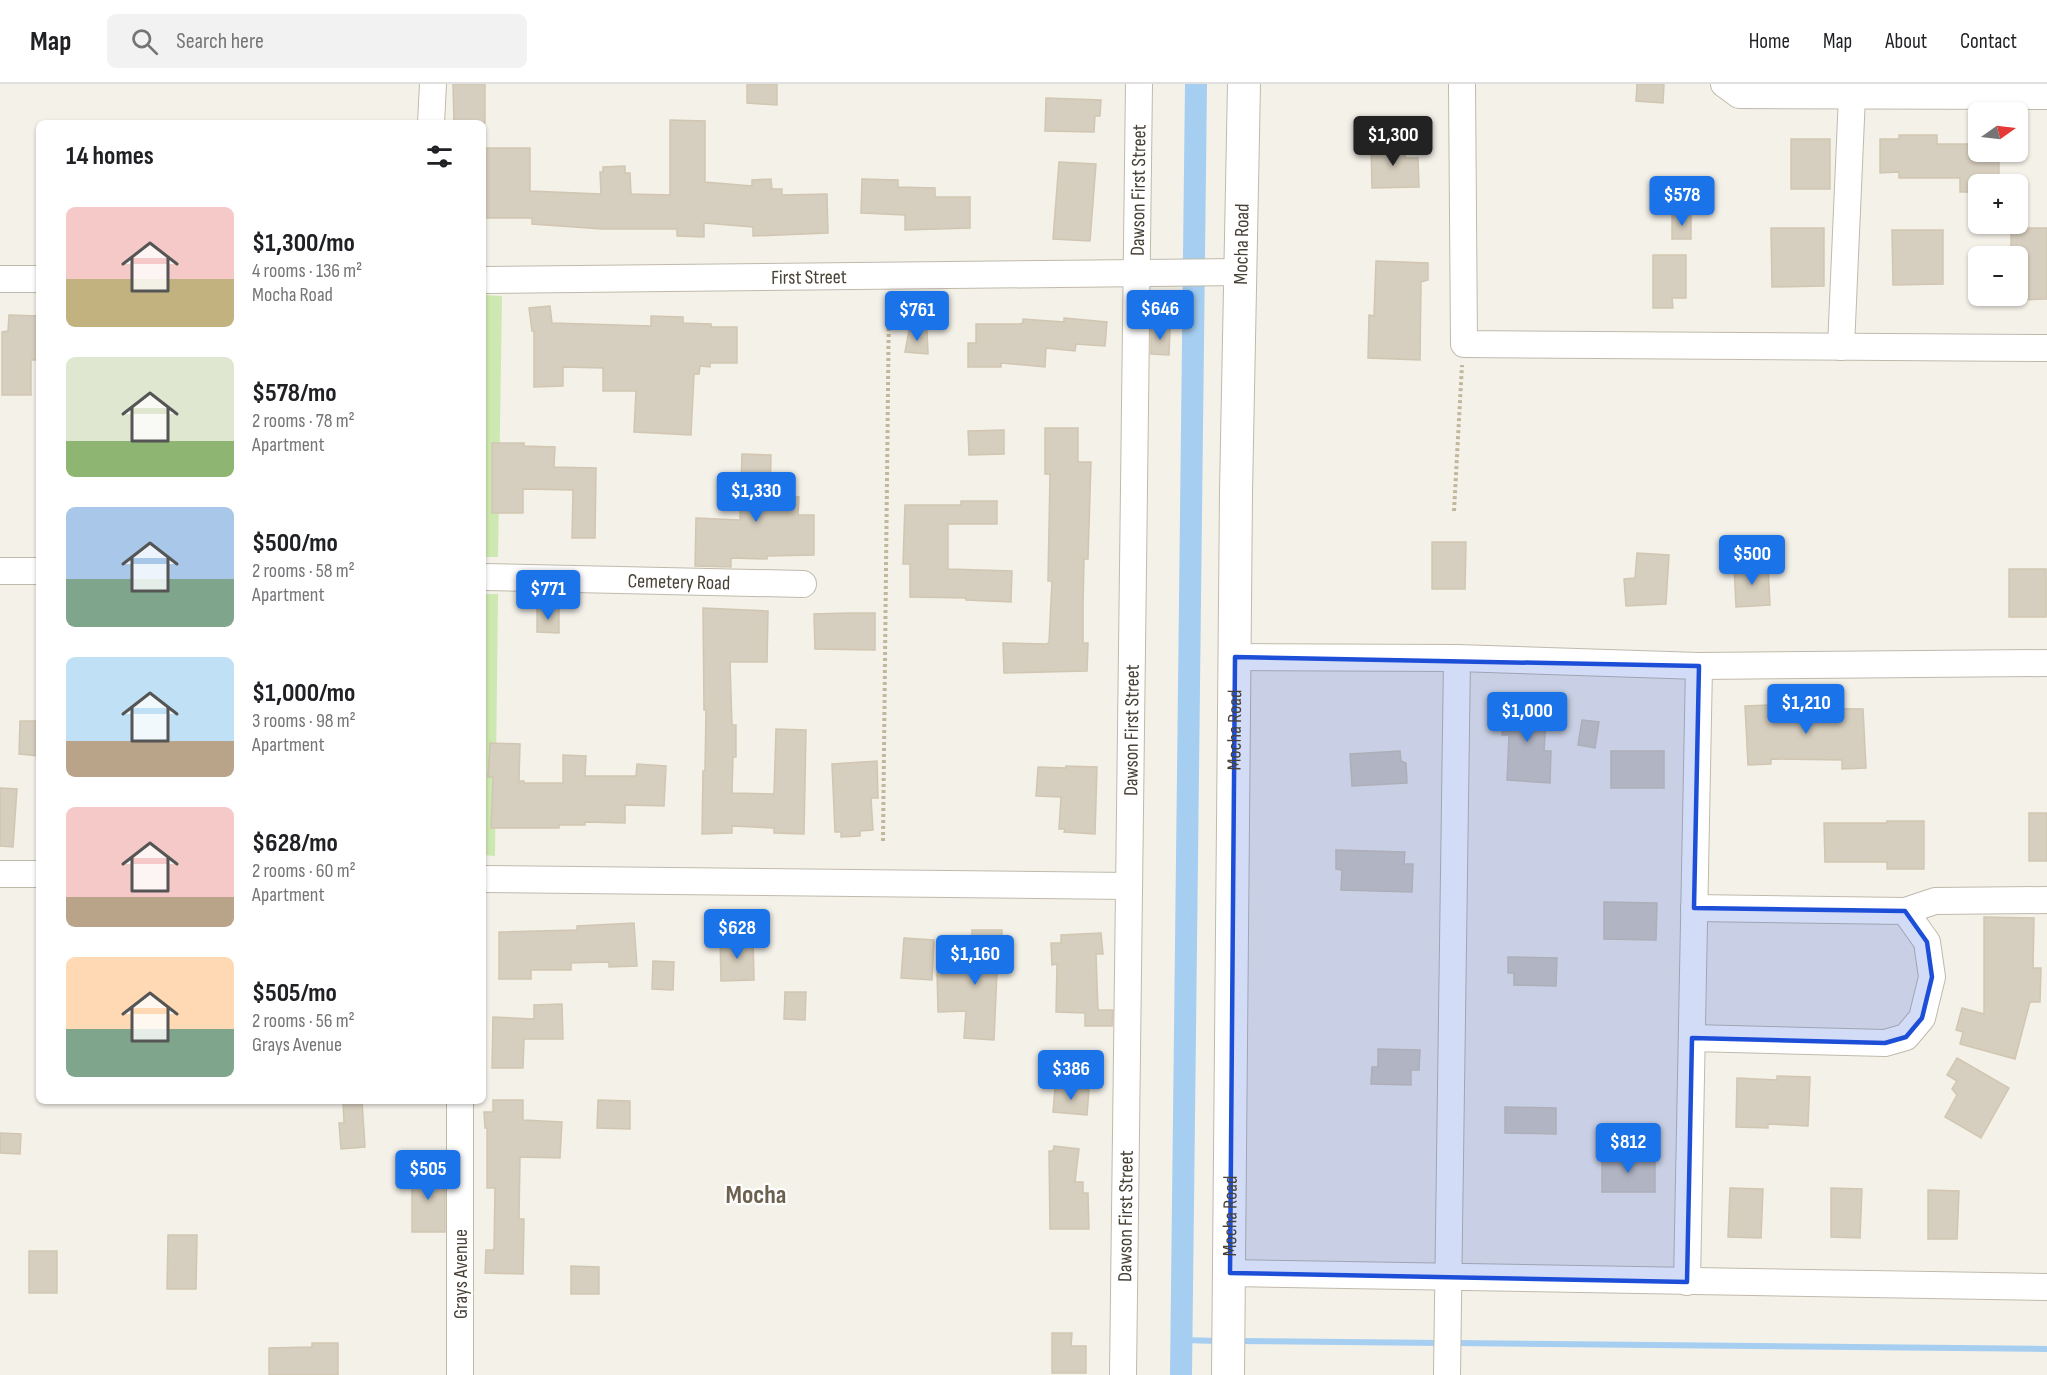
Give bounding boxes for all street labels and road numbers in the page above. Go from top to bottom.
street label: Dawson First Street [1126,124,1151,256]
street label: Mocha Road [1229,203,1255,285]
street label: First Street [771,265,847,290]
street label: Cemetery Road [627,569,730,595]
street label: Dawson First Street [1119,664,1145,796]
street label: Mocha Road [1222,689,1247,771]
street label: Dawson First Street [1113,1150,1139,1282]
street label: Mocha Road [1218,1175,1243,1257]
street label: Grays Avenue [449,1229,473,1319]

